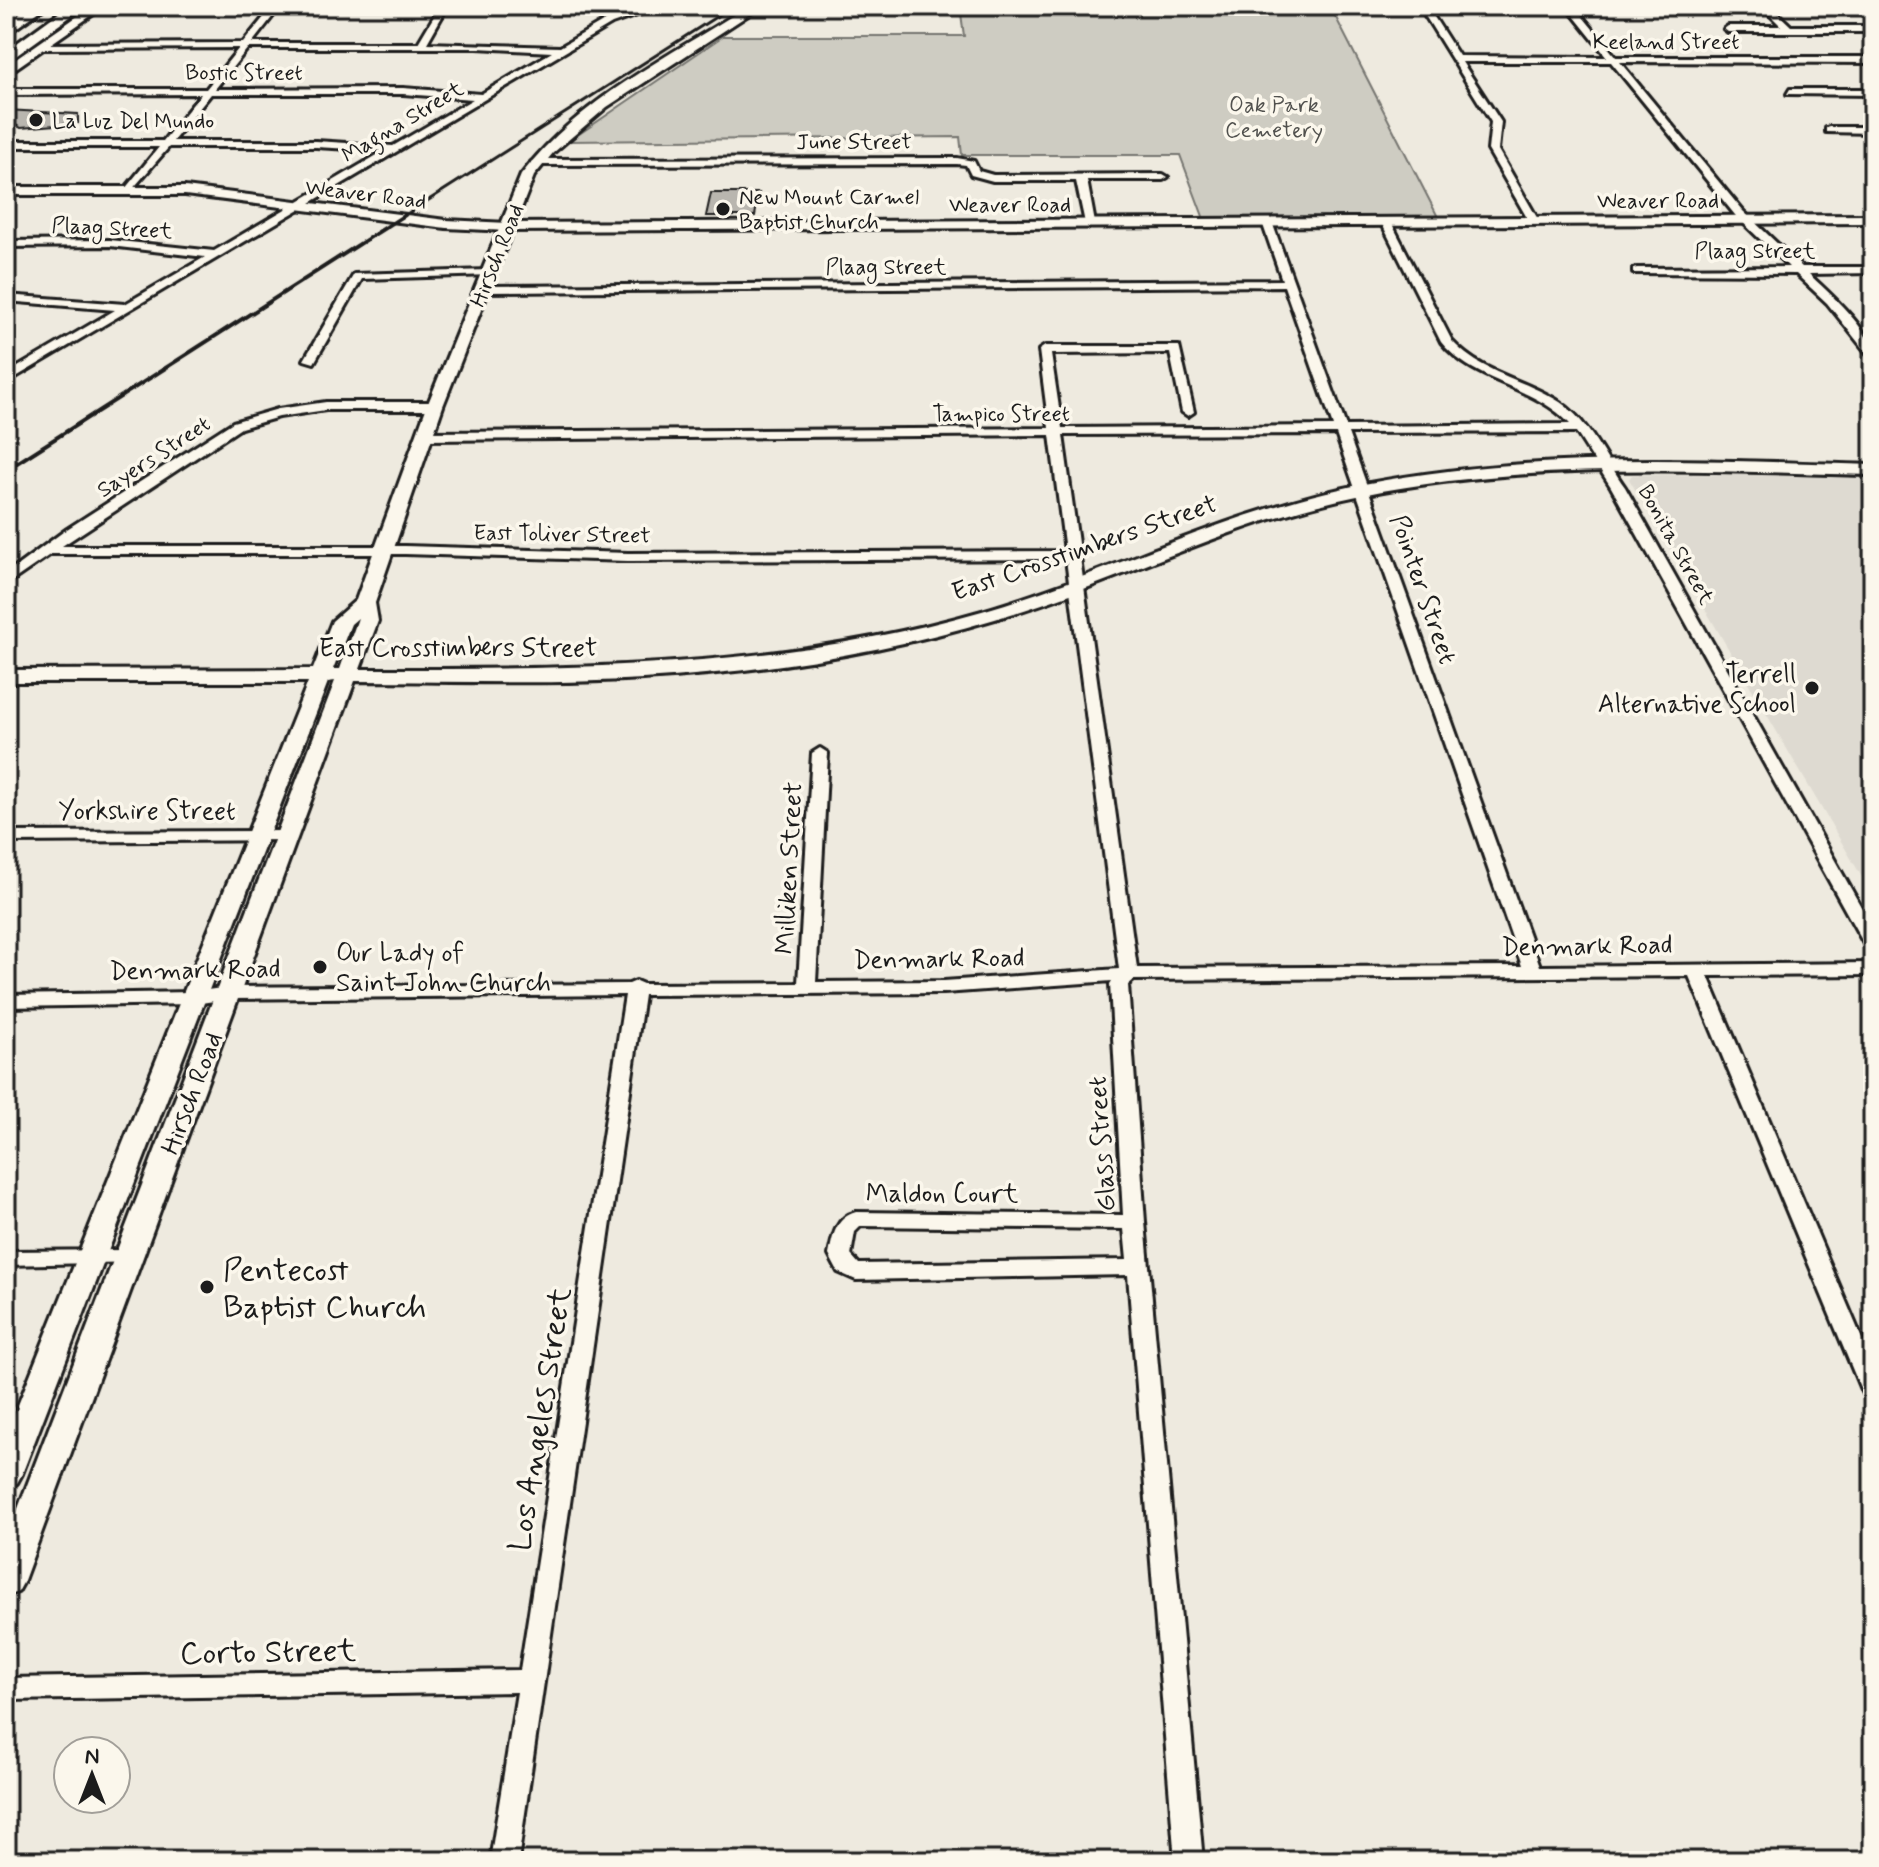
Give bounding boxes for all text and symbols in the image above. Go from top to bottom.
street label: Keeland Street [1592,29,1740,57]
street label: Bostic Street [185,60,303,88]
street label: Magna Street [337,75,471,173]
park label: Oak Park Cemetery [1225,92,1323,145]
place label: La Luz Del Mundo [52,108,214,136]
marker: La Luz Del Mundo [27,111,45,129]
street label: June Street [796,129,912,157]
street label: Weaver Road [304,174,428,216]
place label: New Mount Carmel Baptist Church [739,184,919,237]
street label: Weaver Road [1597,188,1719,216]
street label: Weaver Road [949,192,1071,220]
street label: Hirsch Road [465,200,531,311]
marker: New Mount Carmel Baptist Church [714,200,732,218]
street label: Plaag Street [51,212,173,249]
street label: Plaag Street [1695,238,1815,269]
street label: Plaag Street [826,254,946,285]
street label: Tampico Street [932,401,1070,429]
street label: Sayers Street [92,411,216,505]
street label: Bonita Street [1631,480,1720,610]
street label: East Crosstimbers Street [947,487,1222,610]
street label: Pointer Street [1381,510,1464,669]
street label: East Toliver Street [473,519,651,551]
street label: East Crosstimbers Street [319,632,597,666]
place label: Terrell Alternative School [1598,658,1796,722]
marker: Terrell Alternative School [1803,679,1821,697]
street label: Milliken Street [769,781,811,955]
street label: Yorkshire Street [58,795,236,829]
street label: Denmark Road [1501,929,1673,965]
place label: Our Lady of Saint John Church [336,937,551,1001]
street label: Denmark Road [853,942,1025,978]
street label: Denmark Road [109,953,281,989]
marker: Our Lady of Saint John Church [311,958,329,976]
street label: Hirsch Road [154,1028,232,1160]
street label: Glass Street [1081,1075,1125,1213]
street label: Maldon Court [866,1178,1018,1212]
place label: Pentecost Baptist Church [223,1250,426,1329]
marker: Pentecost Baptist Church [198,1278,216,1296]
street label: Los Angeles Street [499,1284,583,1554]
street label: Corto Street [179,1630,357,1676]
north arrow [52,1735,132,1815]
text: N [85,1743,99,1771]

